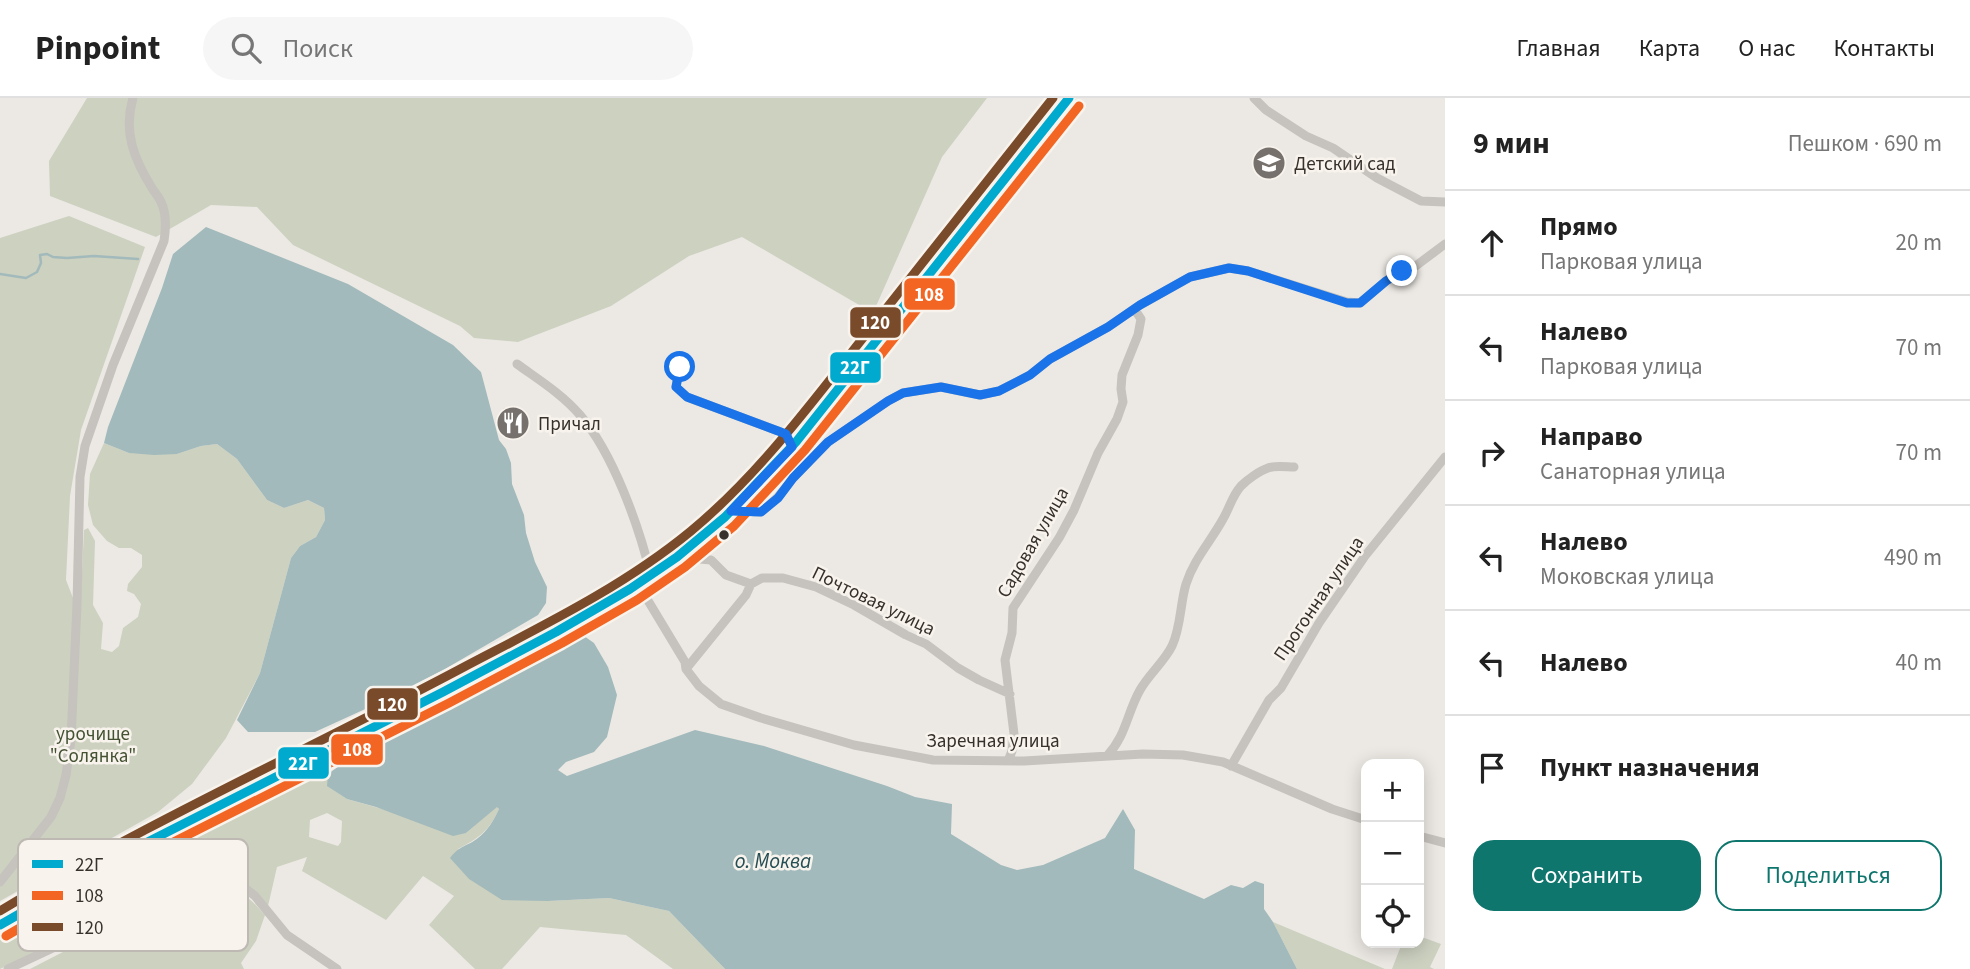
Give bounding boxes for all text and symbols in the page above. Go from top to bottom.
search box [203,17,693,80]
text: Pinpoint [35,25,161,72]
icon: search [227,29,265,67]
text: Поиск [283,30,353,67]
text: Главная [1516,31,1601,66]
text: Карта [1639,31,1700,66]
text: О нас [1738,31,1795,66]
text: Контакты [1833,31,1935,66]
text: 9 мин [1473,122,1550,165]
text: Пешком · 690 m [1788,127,1942,160]
school or university icon: Детский сад [1250,144,1288,182]
place label: Детский сад [1294,151,1396,178]
text: Прямо [1540,208,1618,245]
icon: ahead [1473,224,1511,262]
text: 20 m [1895,226,1942,259]
text: Парковая улица [1540,245,1703,278]
route end [1386,255,1417,286]
line badge: 108 [903,277,956,311]
text: 108 [914,282,944,309]
line badge: 120 [849,306,902,339]
text: 120 [860,310,890,337]
text: Налево [1540,313,1628,350]
icon: left [1473,329,1511,367]
text: 70 m [1895,331,1942,364]
text: Парковая улица [1540,350,1703,383]
route start [664,351,695,382]
line badge: 22Г [829,351,882,384]
text: 22Г [840,355,870,382]
restaurant icon: Причал [494,404,532,442]
place label: Причал [538,411,601,438]
text: Направо [1540,418,1643,455]
icon: right [1473,434,1511,472]
text: 70 m [1895,436,1942,469]
text: Санаторная улица [1540,455,1726,488]
street label: Садовая улица [991,483,1076,603]
text: Налево [1540,523,1628,560]
unlabelled marker [717,528,731,542]
street label: Прогонная улица [1268,531,1371,666]
icon: left [1473,539,1511,577]
text: 490 m [1884,541,1942,574]
street label: Почтовая улица [807,560,939,643]
text: Моковская улица [1540,560,1714,593]
icon: left [1473,644,1511,682]
text: Налево [1540,644,1628,681]
text: 40 m [1895,646,1942,679]
line badge: 120 [366,687,419,721]
text: 120 [377,692,407,719]
park label: урочище "Солянка" [50,721,136,770]
street label: Заречная улица [926,728,1060,755]
line badge: 108 [330,733,384,766]
text: 108 [342,737,372,764]
line badge: 22Г [277,746,330,780]
icon: arrive [1473,749,1511,787]
text: Пункт назначения [1540,749,1760,786]
text: 22Г [288,751,318,778]
map controls [1361,759,1424,948]
button: + [1361,759,1424,822]
button: − [1361,822,1424,885]
legend [18,839,248,951]
button: Сохранить [1473,840,1701,911]
button: Поделиться [1715,840,1942,911]
water label: о. Моква [735,846,811,876]
text: 22Г [75,852,103,879]
text: 108 [75,883,103,910]
button: locate [1361,885,1424,948]
text: 120 [75,915,103,942]

